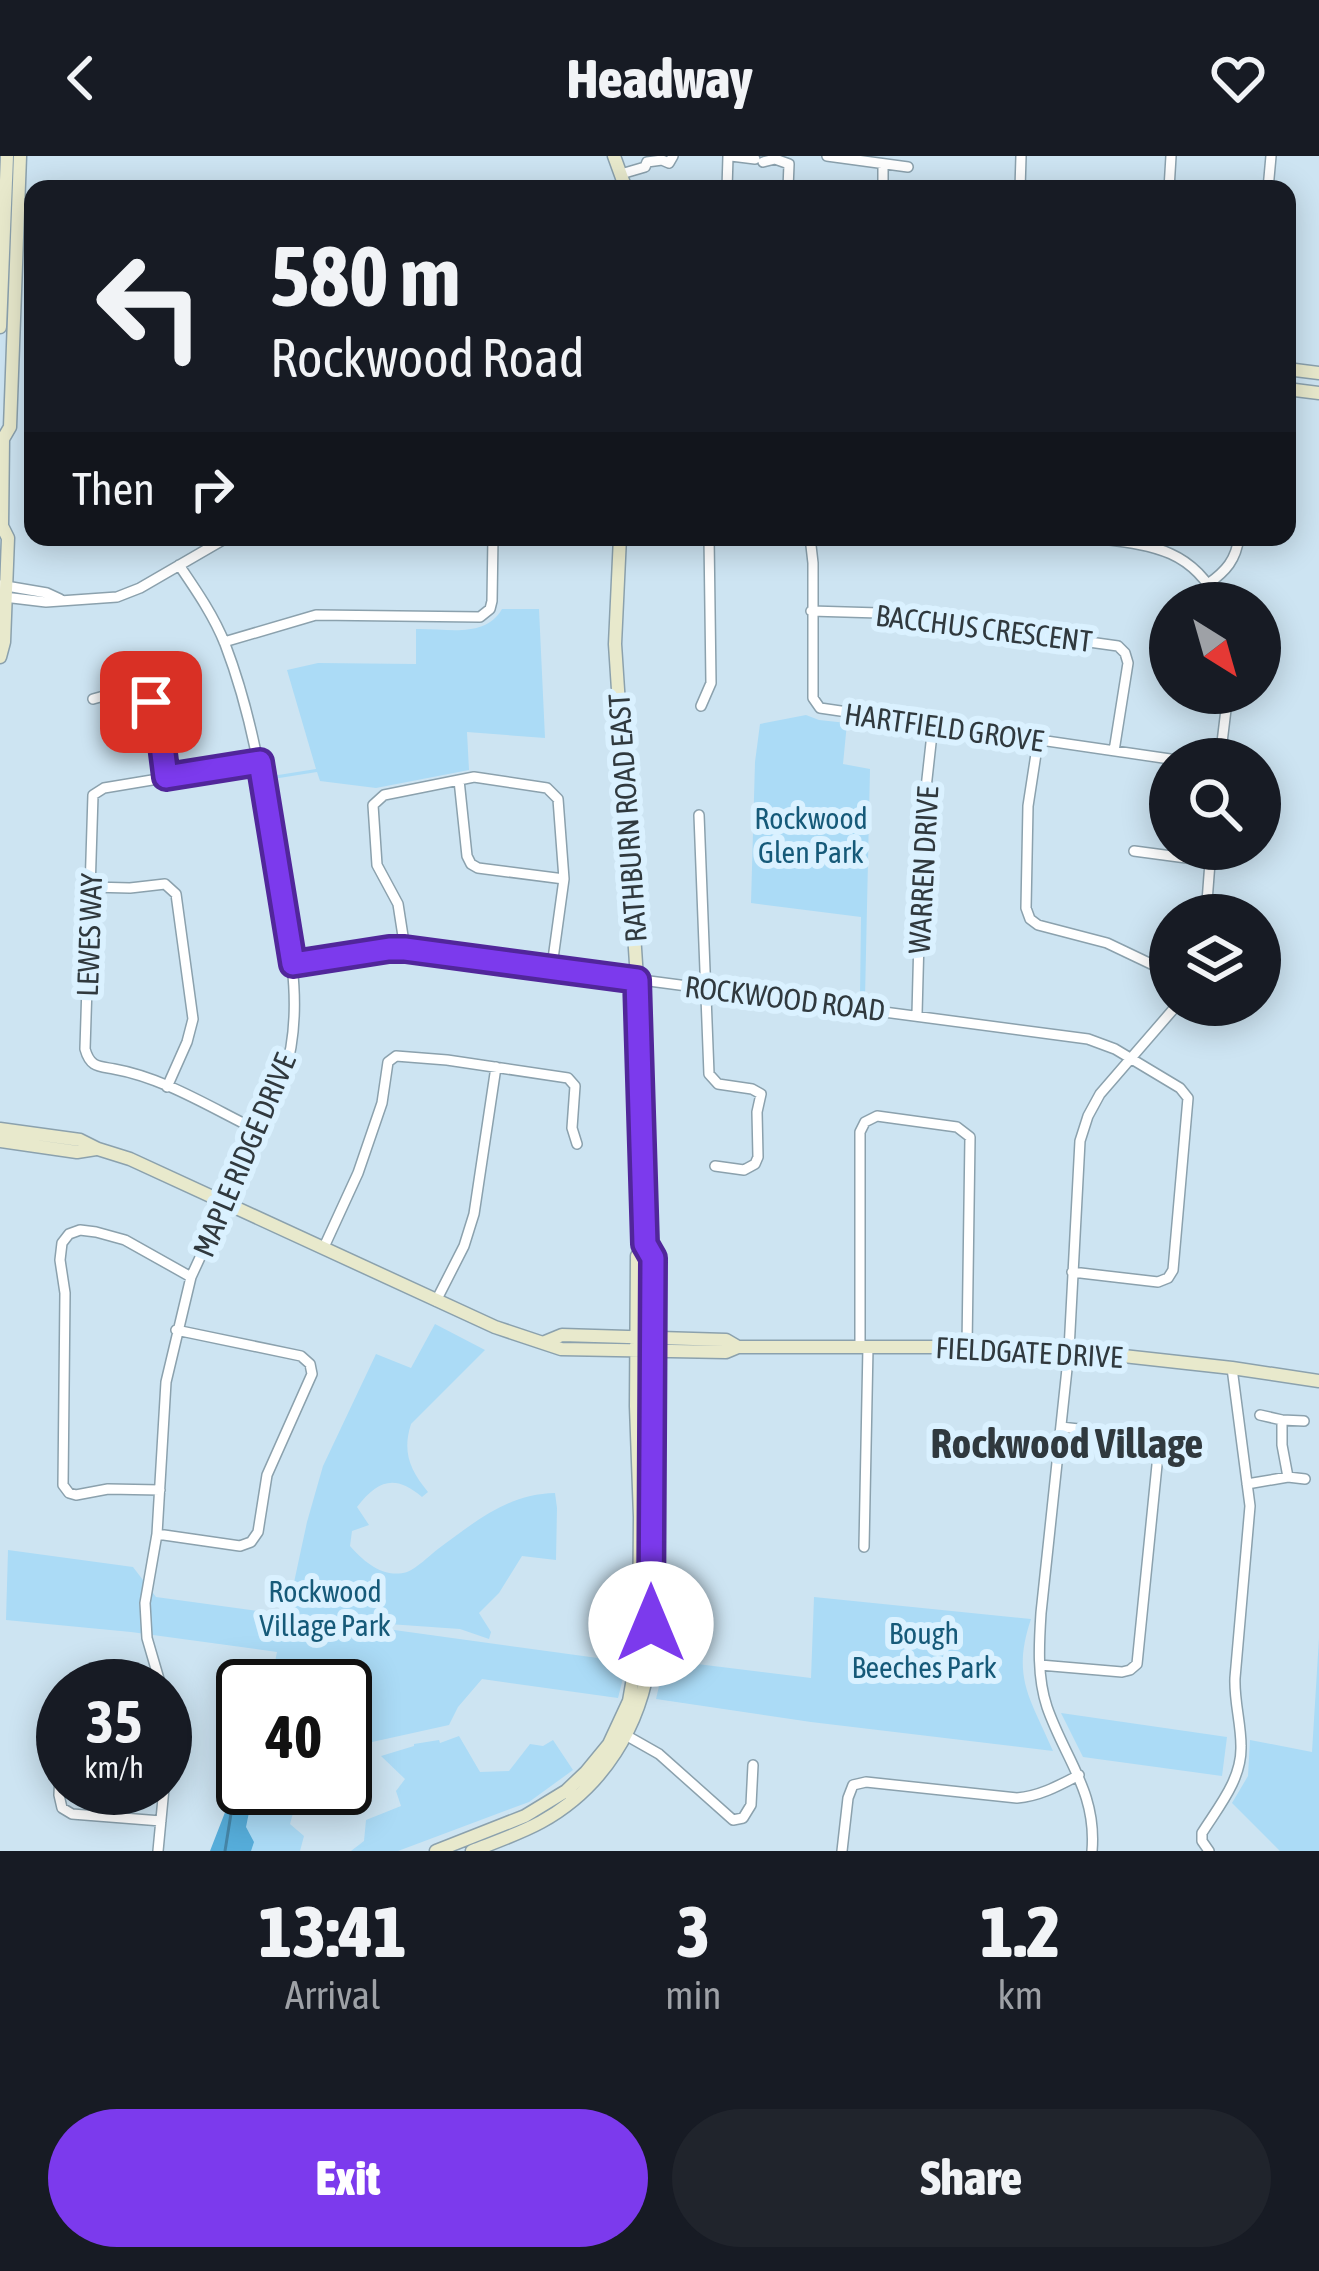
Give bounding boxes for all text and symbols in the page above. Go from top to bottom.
icon: back [48,45,114,111]
icon: heart [1205,45,1271,111]
text: Headway [567,48,752,109]
icon: left [72,228,228,384]
text: 580 m [270,228,460,324]
text: Rockwood Road [270,327,585,388]
icon: right [179,456,245,522]
text: Then [72,463,155,515]
north arrow [1149,582,1281,714]
map controls [1149,582,1281,1026]
street label: BACCHUS CRESCENT [874,598,1094,658]
pin [100,651,202,753]
icon: arrive [118,669,184,735]
street label: RATHBURN ROAD EAST [601,693,653,943]
street label: HARTFIELD GROVE [842,696,1046,758]
button: search [1149,738,1281,870]
street label: WARREN DRIVE [902,785,944,954]
park label: Rockwood Glen Park [754,801,868,869]
street label: LEWES WAY [70,872,108,997]
button: layers [1149,894,1281,1026]
street label: ROCKWOOD ROAD [683,969,887,1027]
street label: MAPLE RIDGE DRIVE [186,1048,302,1262]
street label: FIELDGATE DRIVE [935,1330,1124,1374]
district label: Rockwood Village [931,1419,1203,1467]
position arrow [588,1561,714,1687]
park label: Rockwood Village Park [259,1574,391,1642]
park label: Bough Beeches Park [851,1616,997,1684]
speed limit sign: 40 [216,1659,372,1815]
text: 35 [86,1687,142,1756]
text: km/h [84,1750,144,1784]
text: 13:41 [259,1890,407,1972]
text: 3 [676,1890,710,1972]
text: 1.2 [980,1890,1060,1972]
text: Arrival [285,1973,380,2017]
text: min [665,1973,721,2017]
text: km [998,1973,1043,2017]
button: Exit [48,2109,648,2247]
button: Share [672,2109,1271,2247]

